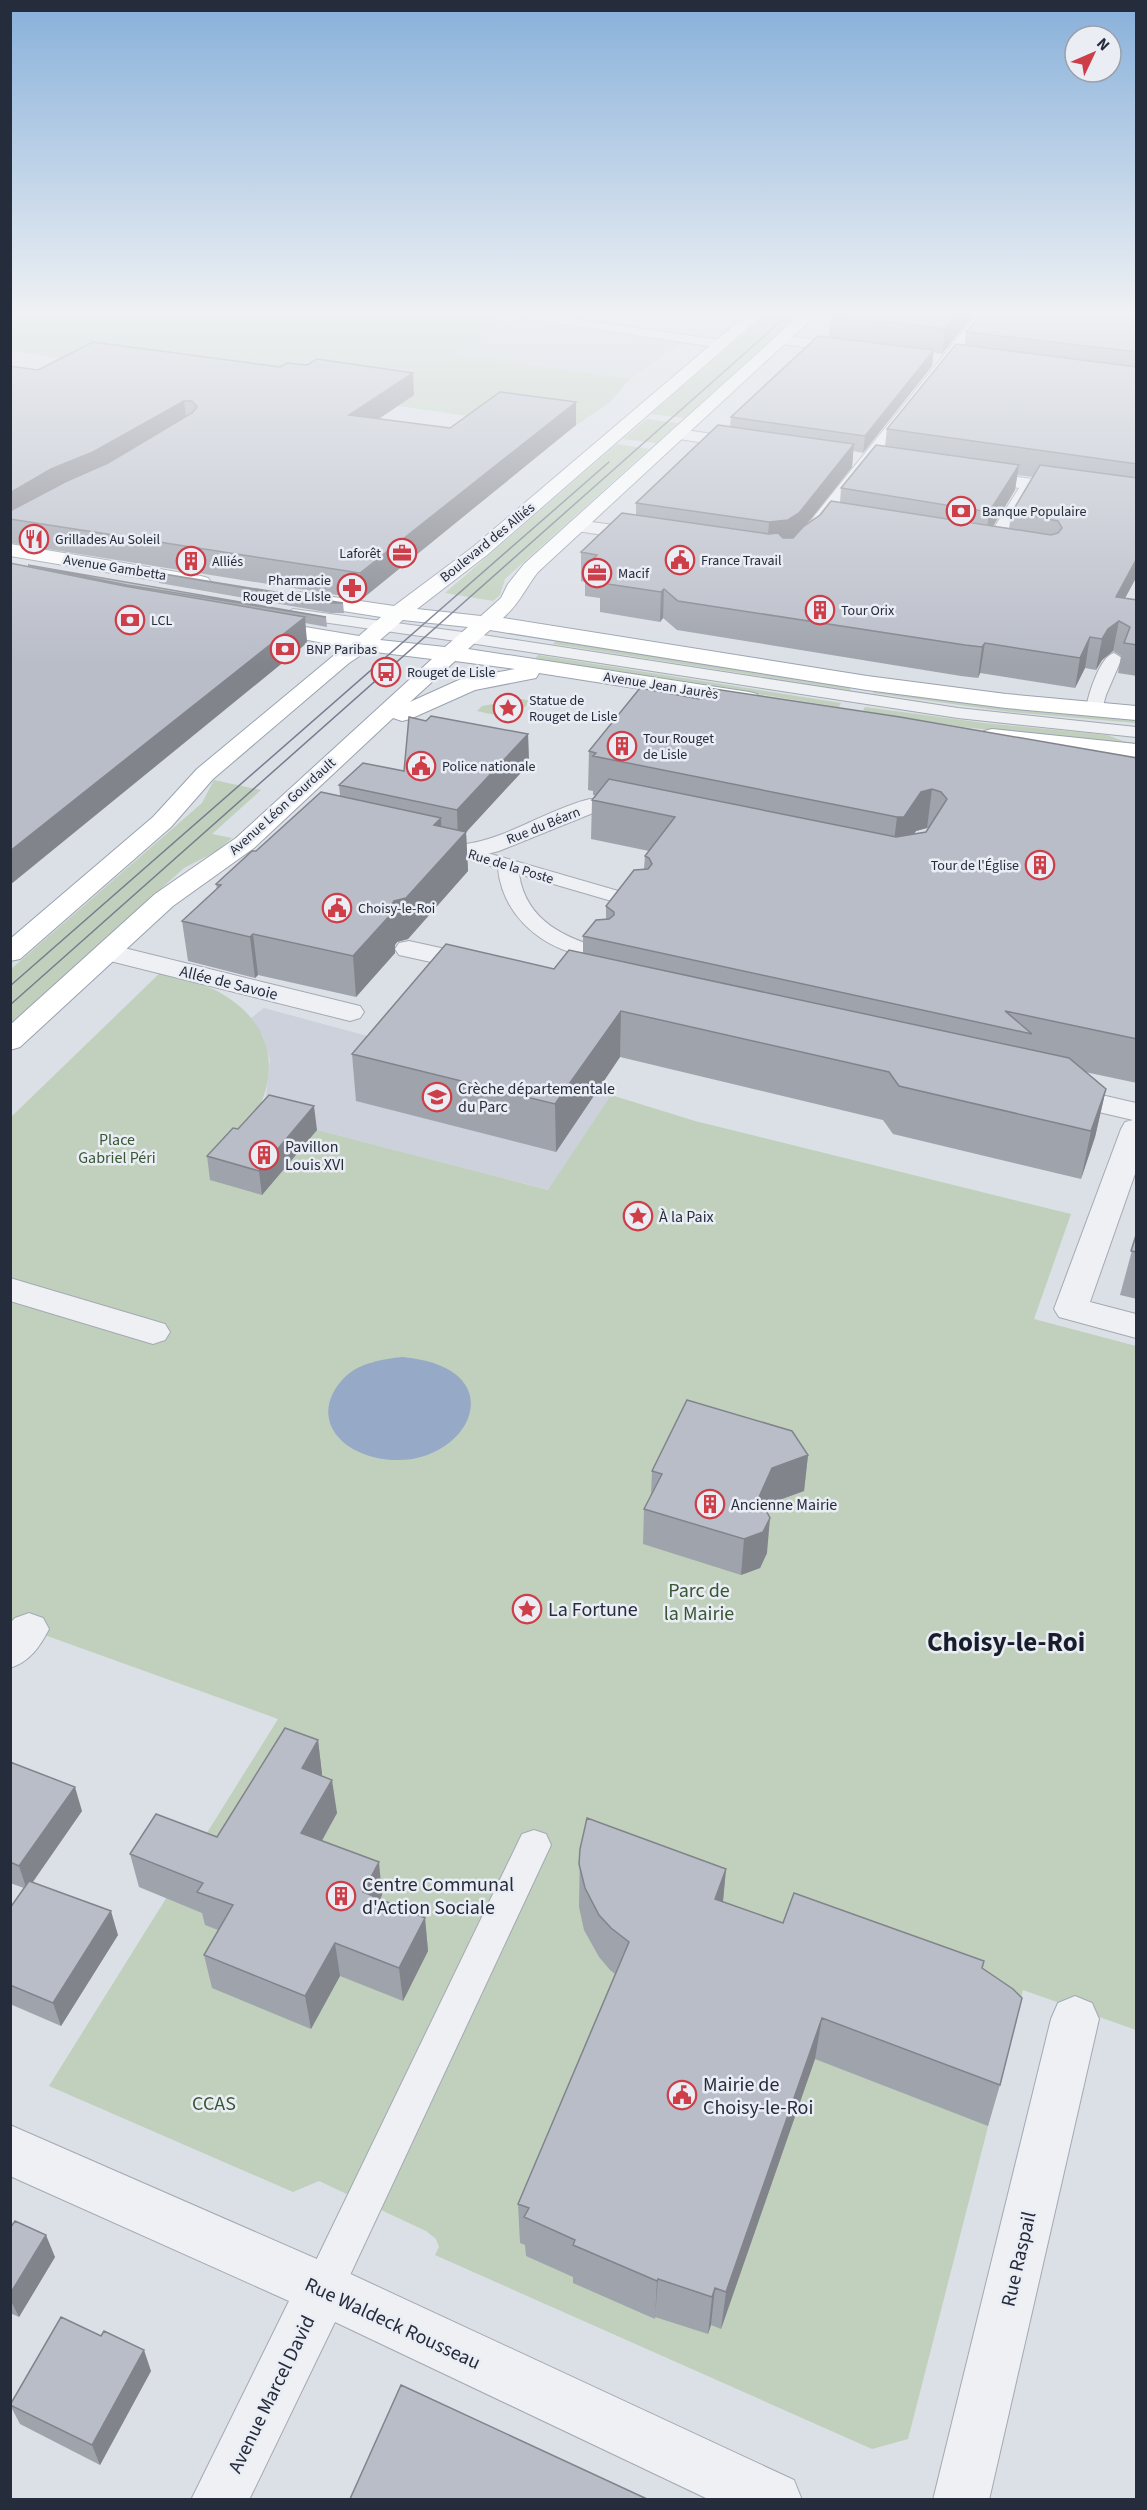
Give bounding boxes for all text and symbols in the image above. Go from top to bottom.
north arrow [1063,24,1123,84]
text: N [1091,33,1115,56]
bank icon: Banque Populaire [945,495,977,527]
street label: Boulevard des Alliés [436,498,539,587]
place label: Banque Populaire [982,502,1086,522]
restaurant icon: Grillades Au Soleil [18,523,50,555]
place label: Grillades Au Soleil [55,530,160,550]
office icon: Laforêt [386,537,418,569]
place label: Laforêt [339,544,381,564]
public building icon: France Travail [664,544,696,576]
building icon: Alliés [175,545,207,577]
street label: Avenue Gambetta [62,550,168,586]
place label: France Travail [701,551,782,571]
place label: Alliés [212,552,243,572]
office icon: Macif [581,557,613,589]
place label: Macif [618,564,650,584]
place label: Pharmacie Rouget de LIsle [242,571,331,607]
pharmacy icon: Pharmacie Rouget de LIsle [336,572,368,604]
building icon: Tour Orix [804,594,836,626]
place label: Tour Orix [841,601,895,621]
bank icon: LCL [114,604,146,636]
place label: LCL [151,611,172,631]
bank icon: BNP Paribas [269,633,301,665]
place label: BNP Paribas [306,640,377,660]
bus stop icon: Rouget de Lisle [370,656,402,688]
place label: Rouget de Lisle [407,663,495,683]
street label: Avenue Jean Jaurès [602,667,720,705]
place label: Statue de Rouget de Lisle [529,691,617,727]
place icon: Statue de Rouget de Lisle [492,692,524,724]
place label: Tour Rouget de Lisle [643,729,714,765]
building icon: Tour Rouget de Lisle [606,730,638,762]
public building icon: Police nationale [405,750,437,782]
street label: Avenue Léon Gourdault [225,753,340,860]
place label: Police nationale [442,757,536,777]
street label: Rue du Béarn [503,802,583,850]
street label: Rue de la Poste [465,844,556,889]
building icon: Tour de l'Église [1024,849,1056,881]
place label: Tour de l'Église [931,856,1019,876]
public building icon: Choisy-le-Roi [321,892,353,924]
place label: Choisy-le-Roi [358,899,435,919]
street label: Allée de Savoie [177,960,280,1006]
place label: Crèche départementale du Parc [458,1078,615,1118]
school or university icon: Crèche départementale du Parc [421,1081,453,1113]
park label: Place Gabriel Péri [78,1129,156,1169]
place label: Pavillon Louis XVI [285,1136,344,1176]
building icon: Pavillon Louis XVI [248,1139,280,1171]
place icon: À la Paix [622,1200,654,1232]
place label: À la Paix [659,1206,714,1228]
building icon: Ancienne Mairie [694,1488,726,1520]
place label: Ancienne Mairie [731,1494,837,1516]
park label: Parc de la Mairie [664,1577,734,1628]
place icon: La Fortune [511,1593,543,1625]
place label: La Fortune [548,1596,638,1624]
district label: Choisy-le-Roi [927,1623,1085,1662]
place label: Centre Communal d'Action Sociale [362,1871,514,1922]
building icon: Centre Communal d'Action Sociale [325,1880,357,1912]
place label: Mairie de Choisy-le-Roi [703,2071,813,2122]
public building icon: Mairie de Choisy-le-Roi [666,2079,698,2111]
park label: CCAS [192,2090,236,2118]
street label: Rue Raspail [994,2209,1044,2310]
street label: Rue Waldeck Rousseau [300,2271,485,2377]
street label: Avenue Marcel David [222,2311,322,2478]

